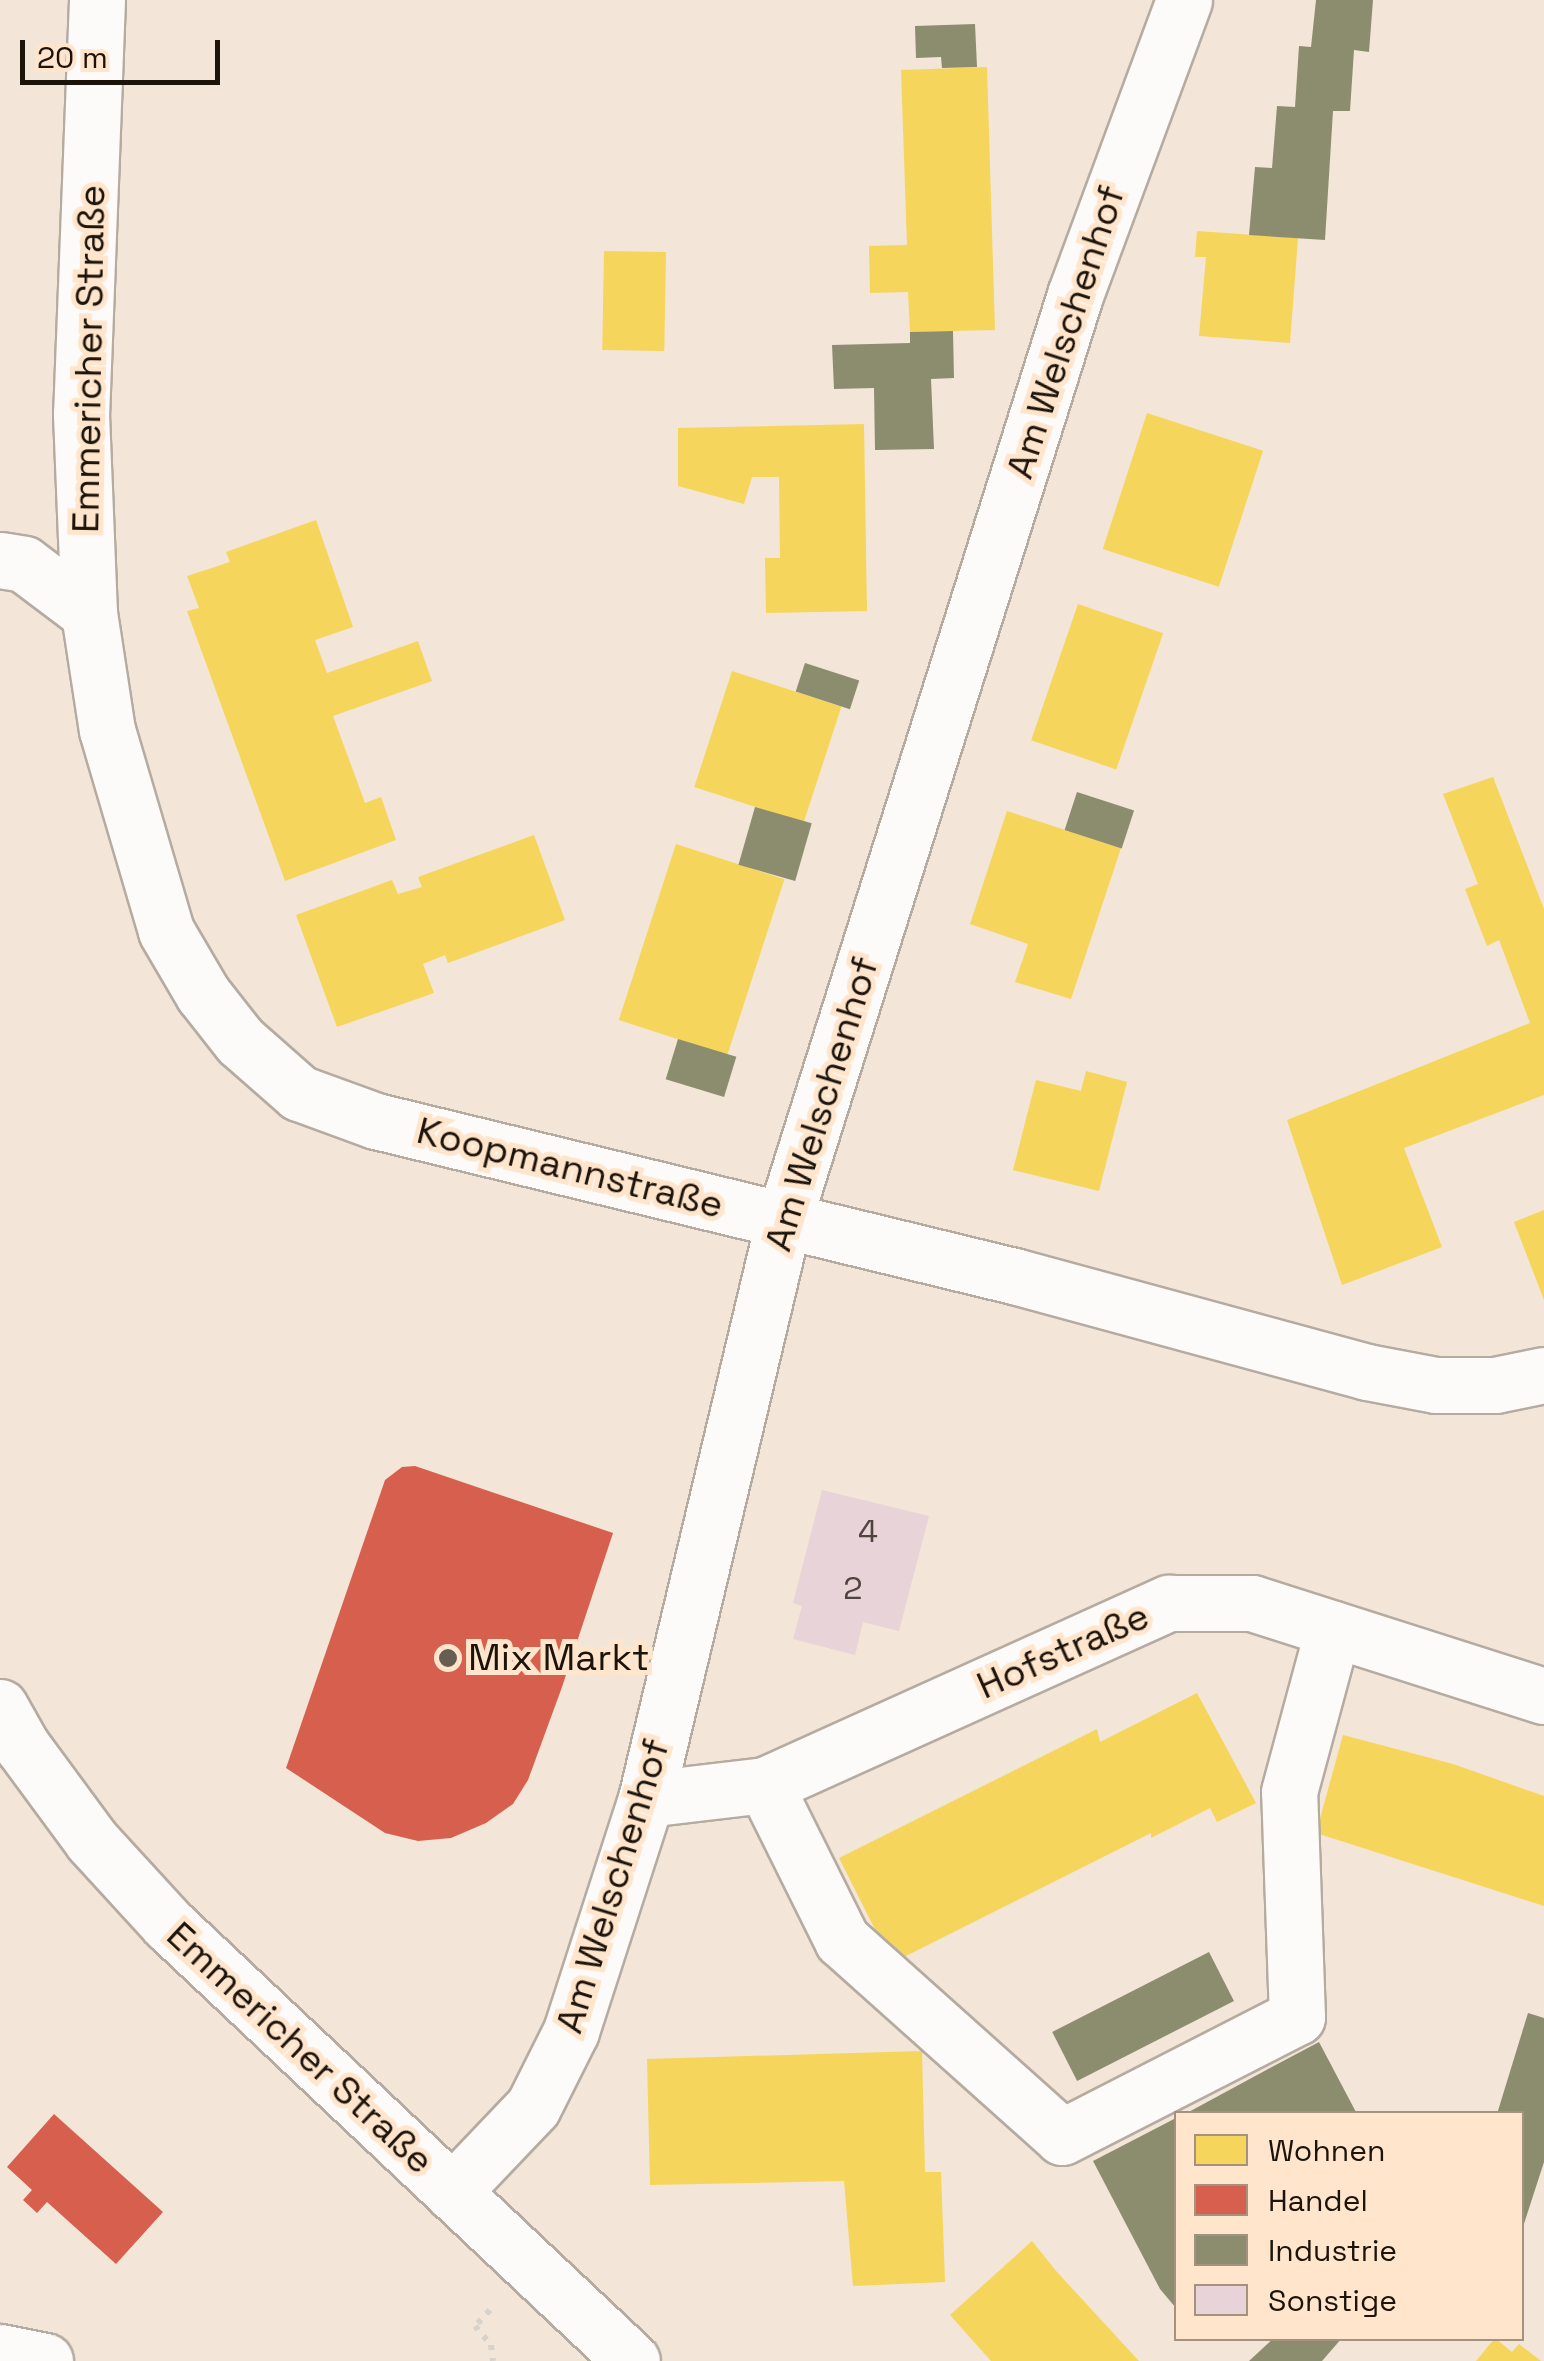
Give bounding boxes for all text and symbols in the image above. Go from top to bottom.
scale bar [25,20,225,82]
text: 20 m [37,38,108,77]
street label: Am Welschenhof [997,180,1135,484]
street label: Emmericher Straße [63,185,115,533]
street label: Am Welschenhof [756,951,888,1257]
street label: Koopmannstraße [412,1108,728,1228]
house number: 4 [858,1512,878,1550]
house number: 2 [843,1569,863,1607]
street label: Hofstraße [970,1593,1156,1709]
place label: Mix Markt [468,1635,649,1681]
marker: Mix Markt [437,1647,459,1669]
street label: Am Welschenhof [547,1733,679,2039]
street label: Emmericher Straße [157,1913,443,2183]
legend [1174,2111,1524,2341]
text: Wohnen [1268,2131,1385,2170]
text: Handel [1268,2181,1368,2220]
text: Industrie [1268,2231,1397,2270]
text: Sonstige [1268,2281,1397,2320]

